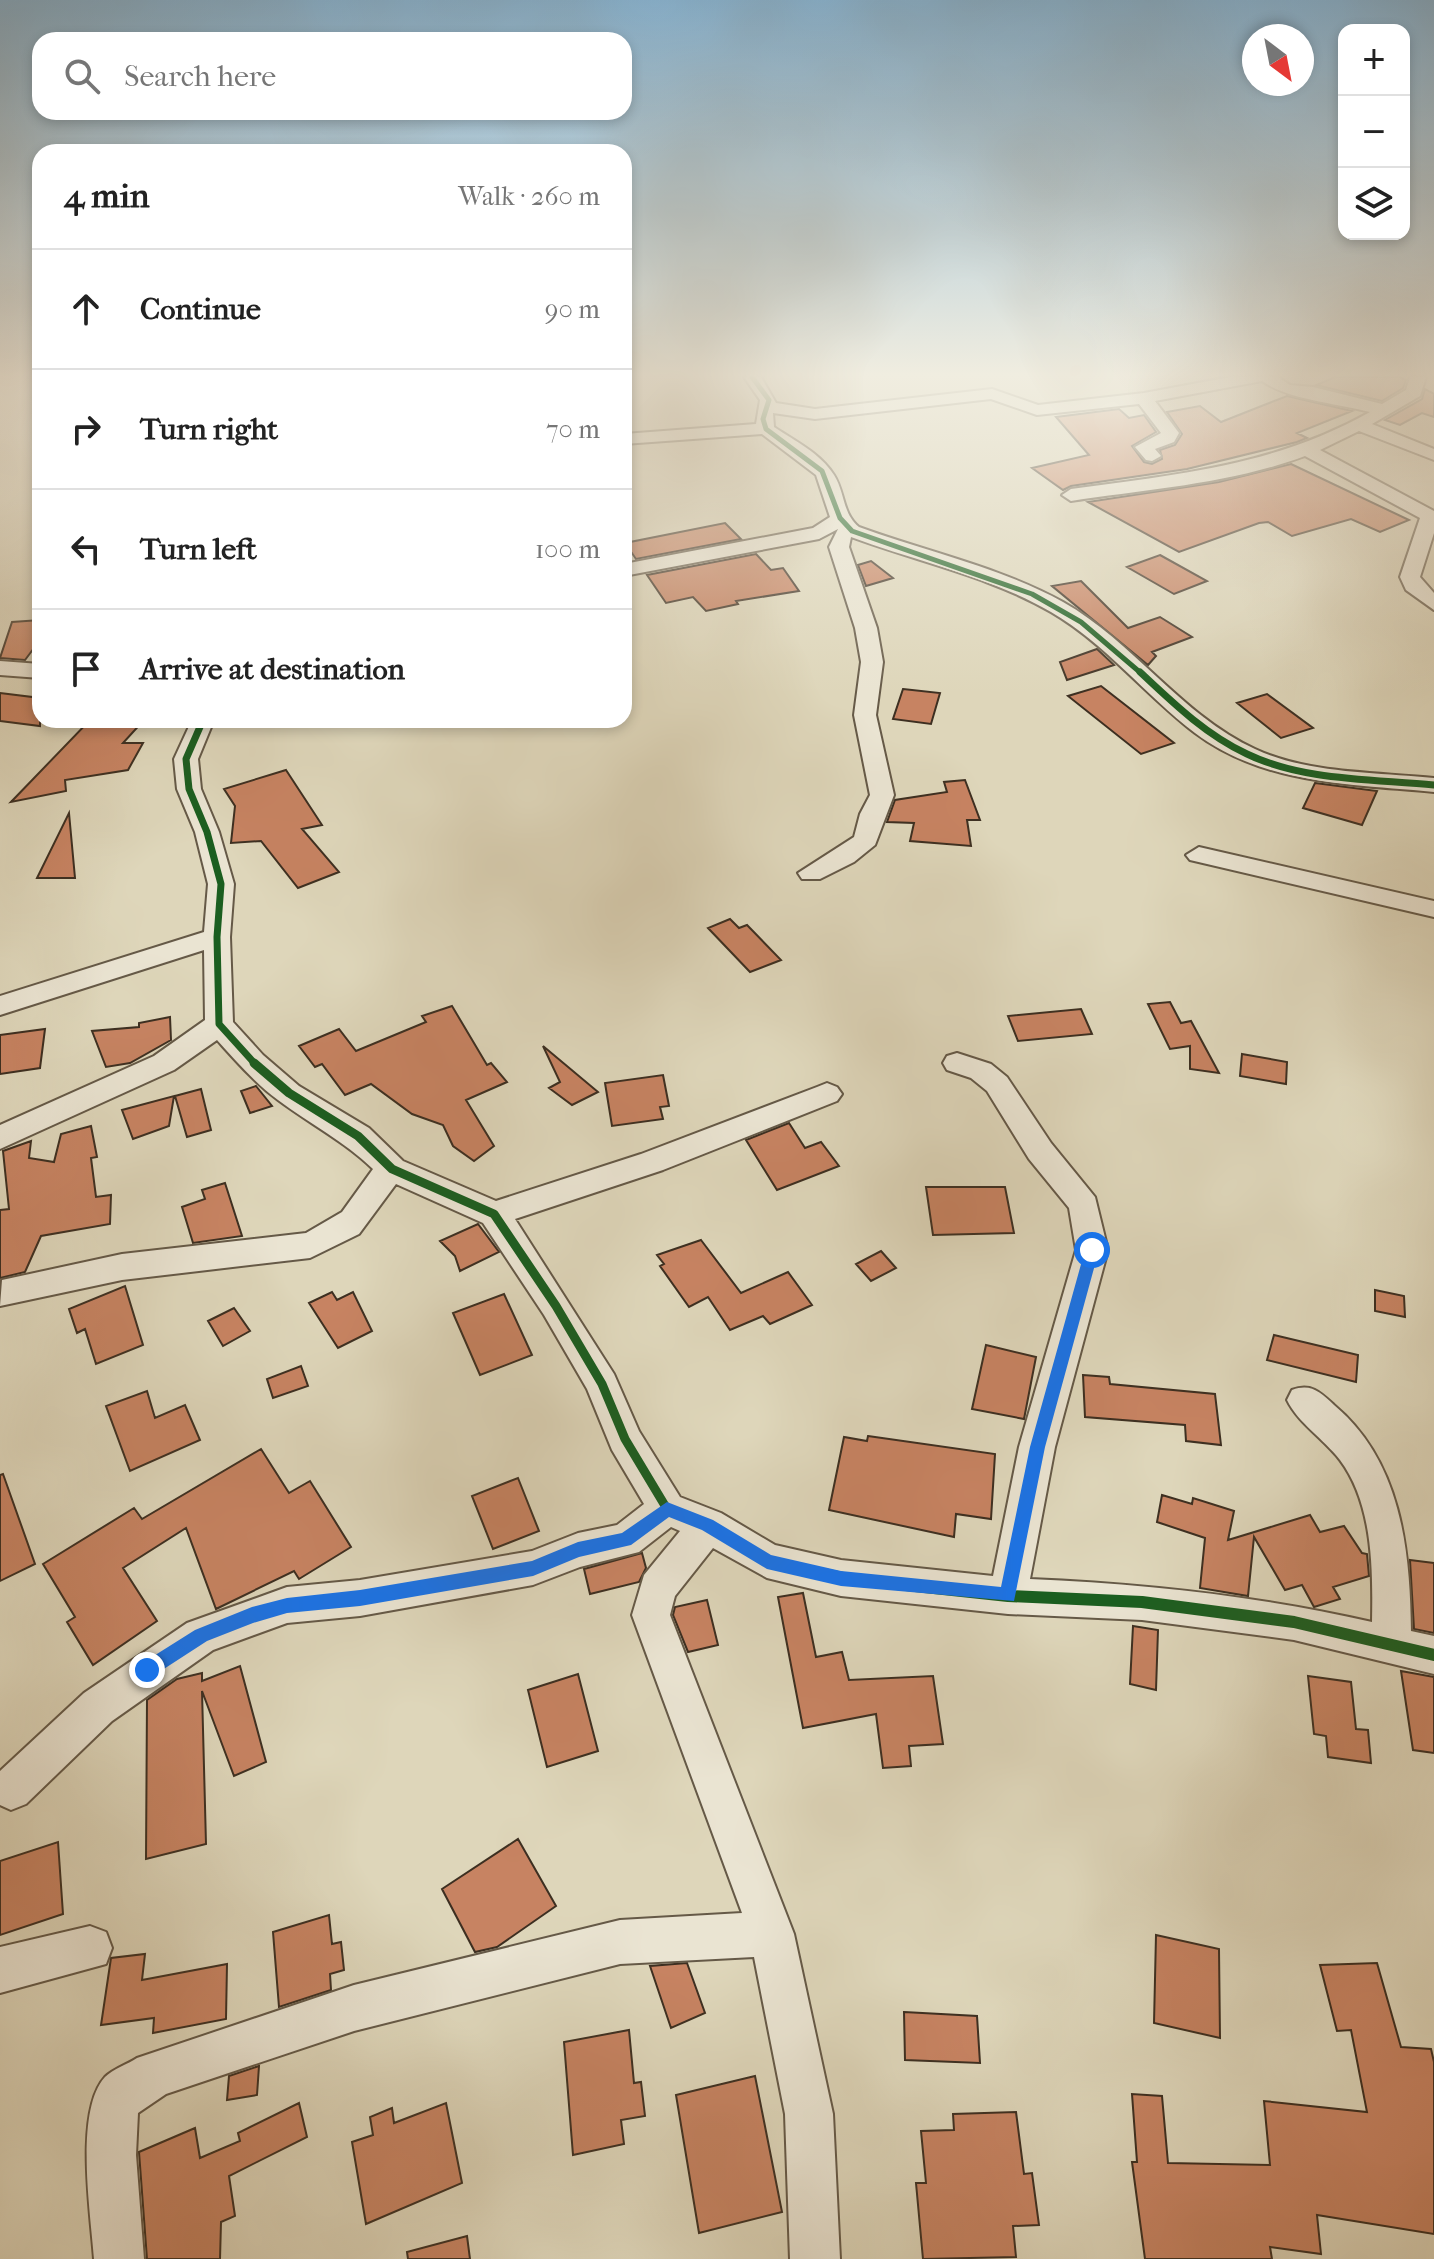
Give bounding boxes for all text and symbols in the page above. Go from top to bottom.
north arrow [1242,24,1314,96]
map controls [1338,24,1410,240]
button: + [1338,24,1410,96]
search box [32,32,632,120]
icon: search [60,54,104,98]
text: Search here [124,59,276,94]
button: − [1338,96,1410,168]
button: layers [1338,168,1410,240]
text: 4 min [64,176,149,216]
text: Walk · 260 m [458,181,600,212]
icon: ahead [64,287,108,331]
text: Continue [140,292,261,327]
text: 90 m [545,294,600,325]
icon: right [64,407,108,451]
text: Turn right [140,412,278,447]
text: 70 m [546,414,600,445]
icon: left [64,527,108,571]
text: Turn left [140,532,257,567]
text: 100 m [535,534,600,565]
icon: arrive [64,647,108,691]
text: Arrive at destination [140,652,405,687]
route start [1074,1232,1110,1268]
route end [129,1652,165,1688]

